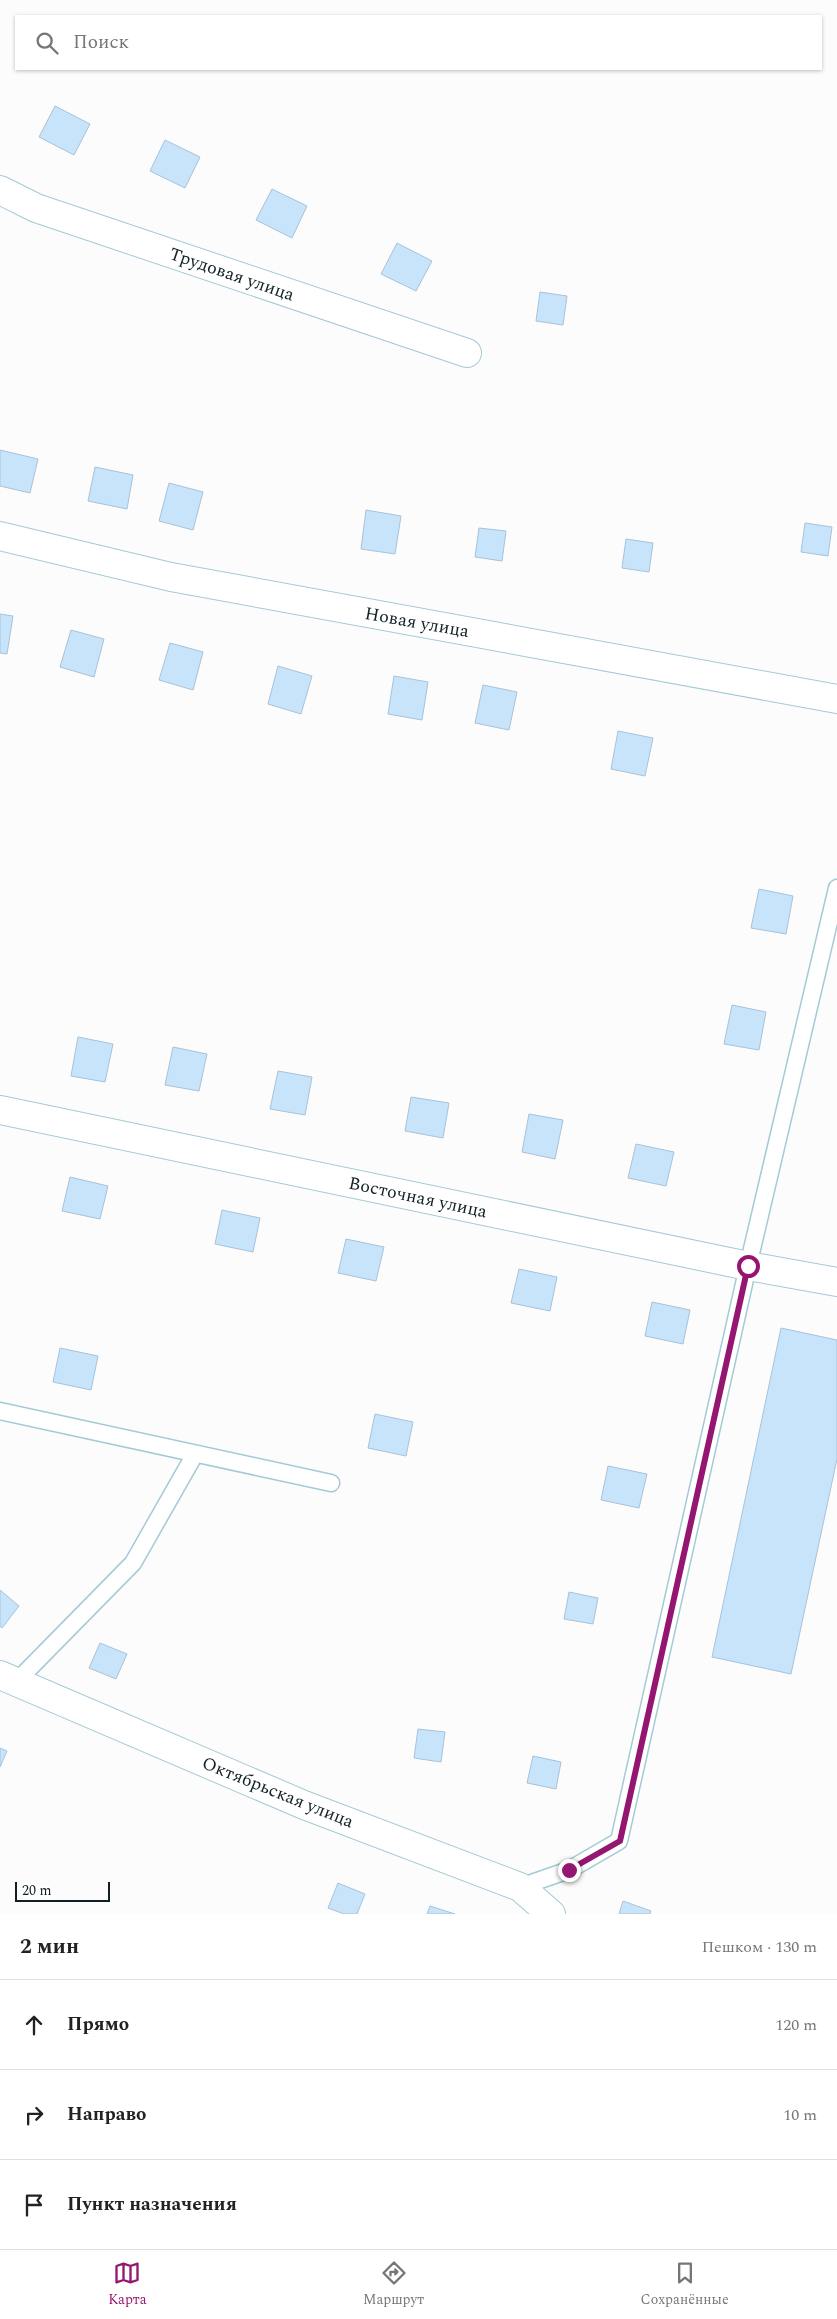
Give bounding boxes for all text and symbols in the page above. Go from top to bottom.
search box [15,15,822,70]
text: Поиск [73,28,129,57]
icon: search [33,29,61,57]
street label: Трудовая улица [166,240,298,309]
street label: Новая улица [363,600,471,645]
street label: Восточная улица [346,1170,490,1225]
route start [737,1255,760,1278]
street label: Октябрьская улица [198,1750,358,1835]
route end [558,1859,581,1882]
scale bar [15,1879,110,1902]
text: 20 m [22,1880,52,1901]
text: 2 мин [20,1931,79,1963]
text: Пешком · 130 m [702,1935,817,1959]
text: Прямо [67,2010,129,2039]
icon: ahead [20,2011,48,2039]
text: 120 m [775,2013,817,2037]
text: Направо [67,2100,146,2129]
icon: right [20,2101,48,2129]
text: 10 m [783,2103,817,2127]
text: Пункт назначения [67,2190,237,2219]
icon: arrive [20,2191,48,2219]
tab: Карта [108,2259,147,2310]
tab: Маршрут [363,2259,424,2310]
tab: Сохранённые [641,2259,729,2310]

